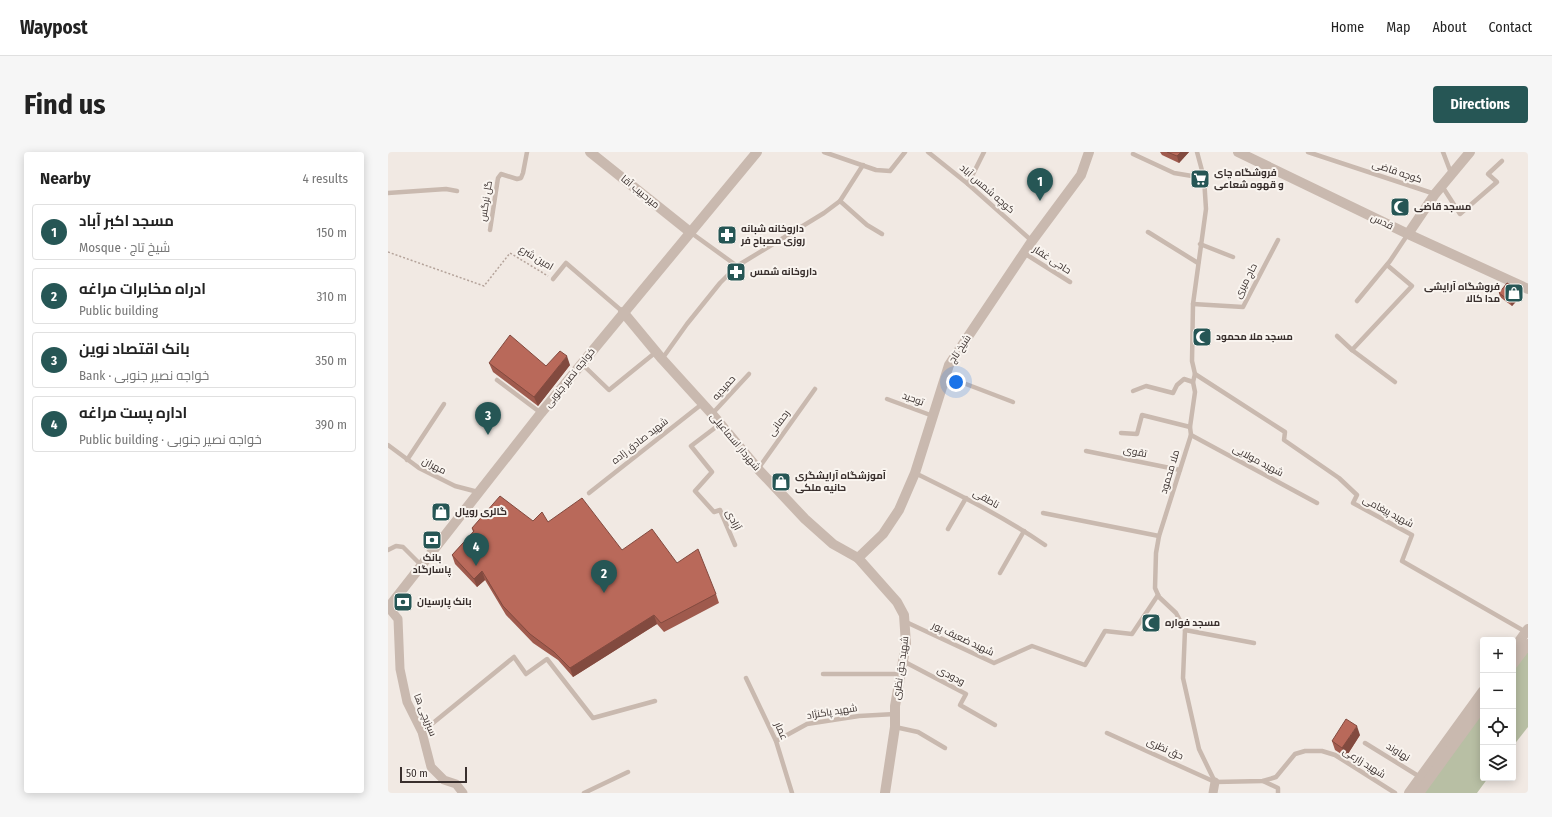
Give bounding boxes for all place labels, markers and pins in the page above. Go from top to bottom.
place label: فروشگاه چای و قهوه شعاعی [1214,167,1284,191]
pin: 1 [1027,168,1053,201]
supermarket icon: فروشگاه چای و قهوه شعاعی [1189,168,1211,190]
mosque icon: مسجد قاضی [1389,196,1411,218]
place label: مسجد قاضی [1414,201,1471,213]
place label: داروخانه شبانه روزی مصباح فر [740,223,805,248]
pharmacy icon: داروخانه شبانه روزی مصباح فر [716,224,738,246]
pharmacy icon: داروخانه شمس [725,261,747,283]
place label: داروخانه شمس [750,266,817,278]
place label: فروشگاه آرایشی مدا کالا [1424,281,1500,305]
shop icon: فروشگاه آرایشی مدا کالا [1503,282,1525,304]
mosque icon: مسجد ملا محمود [1191,326,1213,348]
place label: مسجد ملا محمود [1216,331,1293,343]
pin: 3 [475,402,501,435]
place label: آموزشگاه آرایشگری حانیه ملکی [795,470,887,494]
shop icon: آموزشگاه آرایشگری حانیه ملکی [770,471,792,493]
shop icon: گالری رویال [430,501,452,523]
place label: گالری رویال [455,506,507,518]
bank icon: بانک پاسارگاد [421,529,443,551]
pin: 4 [463,533,489,566]
place label: بانک پاسارگاد [413,552,452,577]
pin: 2 [591,560,617,593]
bank icon: بانک پارسیان [392,591,414,613]
place label: بانک پارسیان [417,596,472,609]
mosque icon: مسجد فواره [1140,612,1162,634]
place label: مسجد فواره [1165,617,1220,629]

